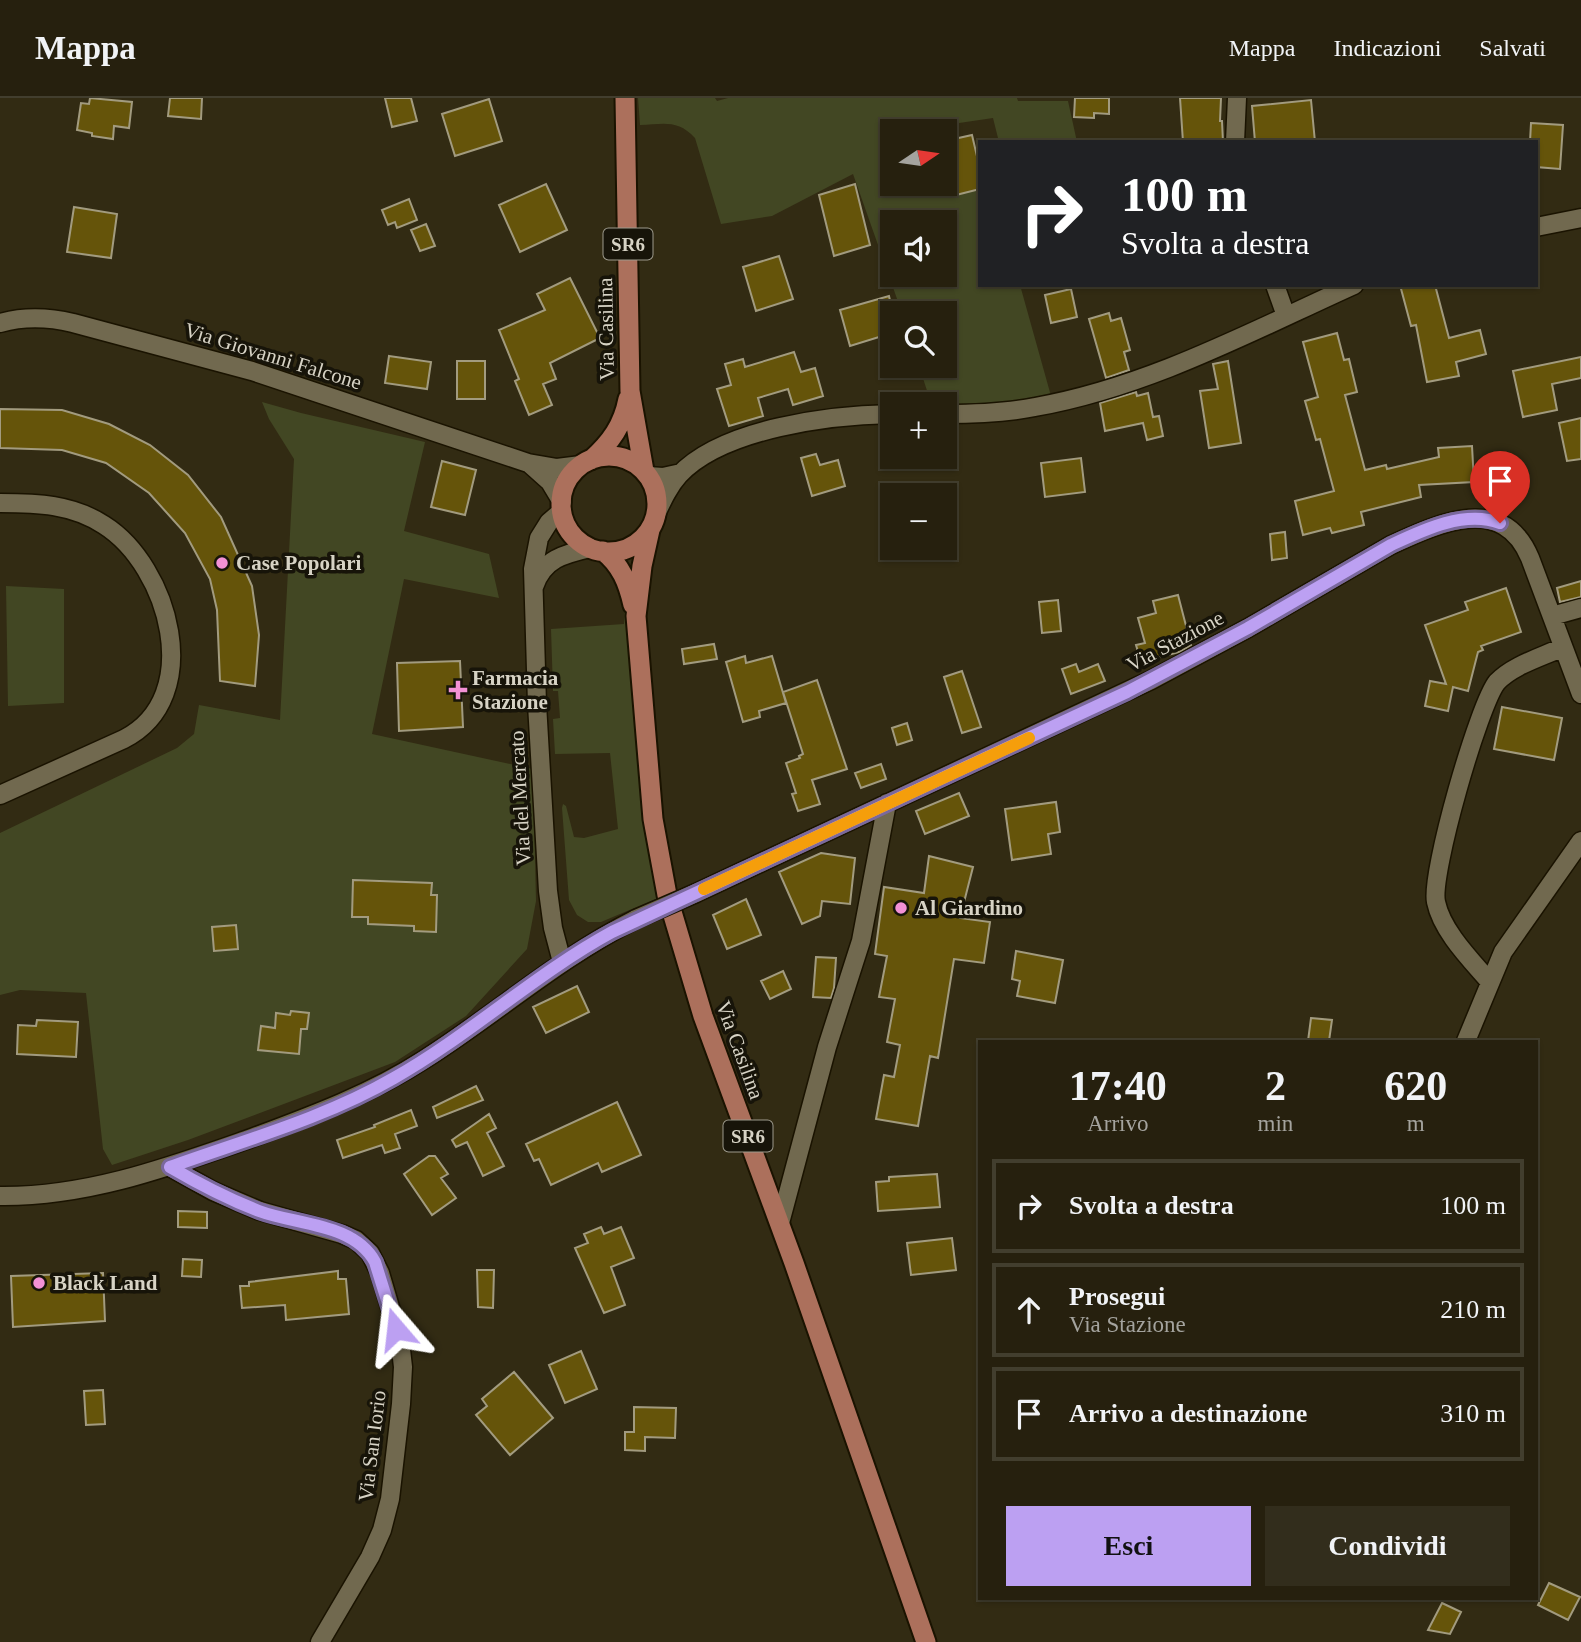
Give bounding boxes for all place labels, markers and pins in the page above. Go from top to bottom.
pin [1470,451,1530,523]
place label: Case Popolari [236,551,362,575]
marker: Case Popolari [214,555,230,571]
place label: Farmacia Stazione [472,666,559,714]
marker: Farmacia Stazione [450,682,466,698]
place label: Al Giardino [915,896,1023,920]
marker: Al Giardino [893,900,909,916]
place label: Black Land [53,1271,158,1295]
marker: Black Land [31,1275,47,1291]

